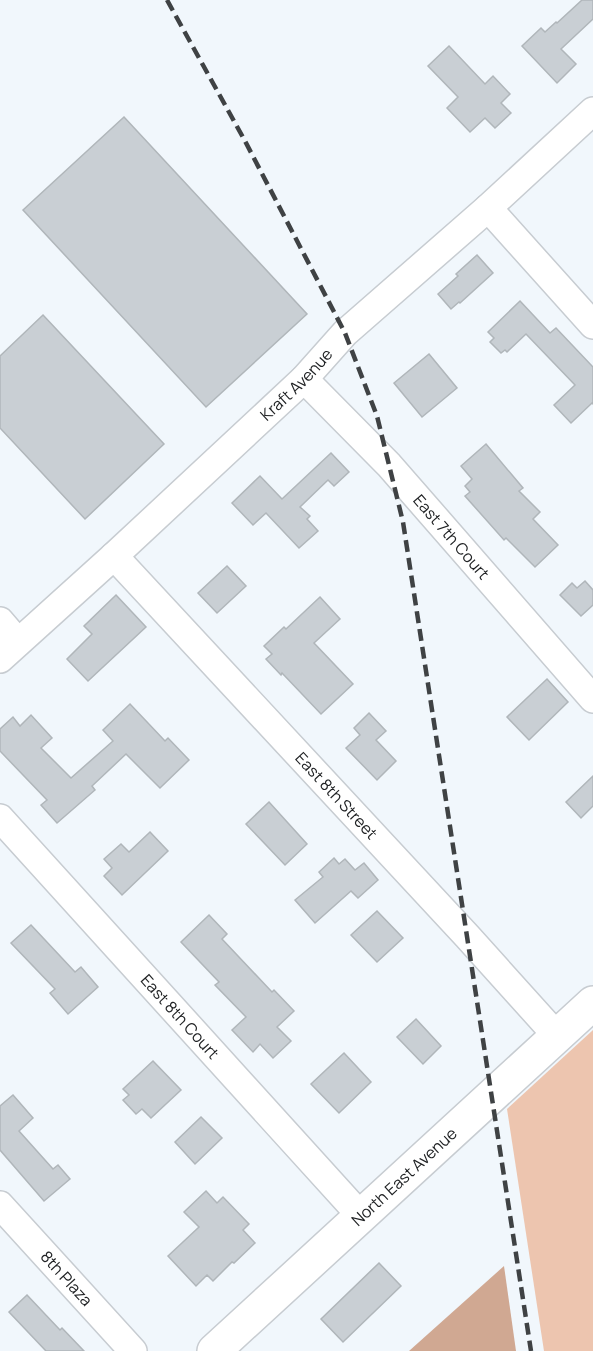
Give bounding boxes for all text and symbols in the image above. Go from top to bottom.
street label: Kraft Avenue [255,344,337,425]
street label: East 7th Court [408,490,495,584]
street label: East 8th Street [291,747,383,844]
street label: East 8th Court [136,969,224,1064]
street label: North East Avenue [346,1122,462,1231]
street label: 8th Plaza [36,1246,98,1311]

